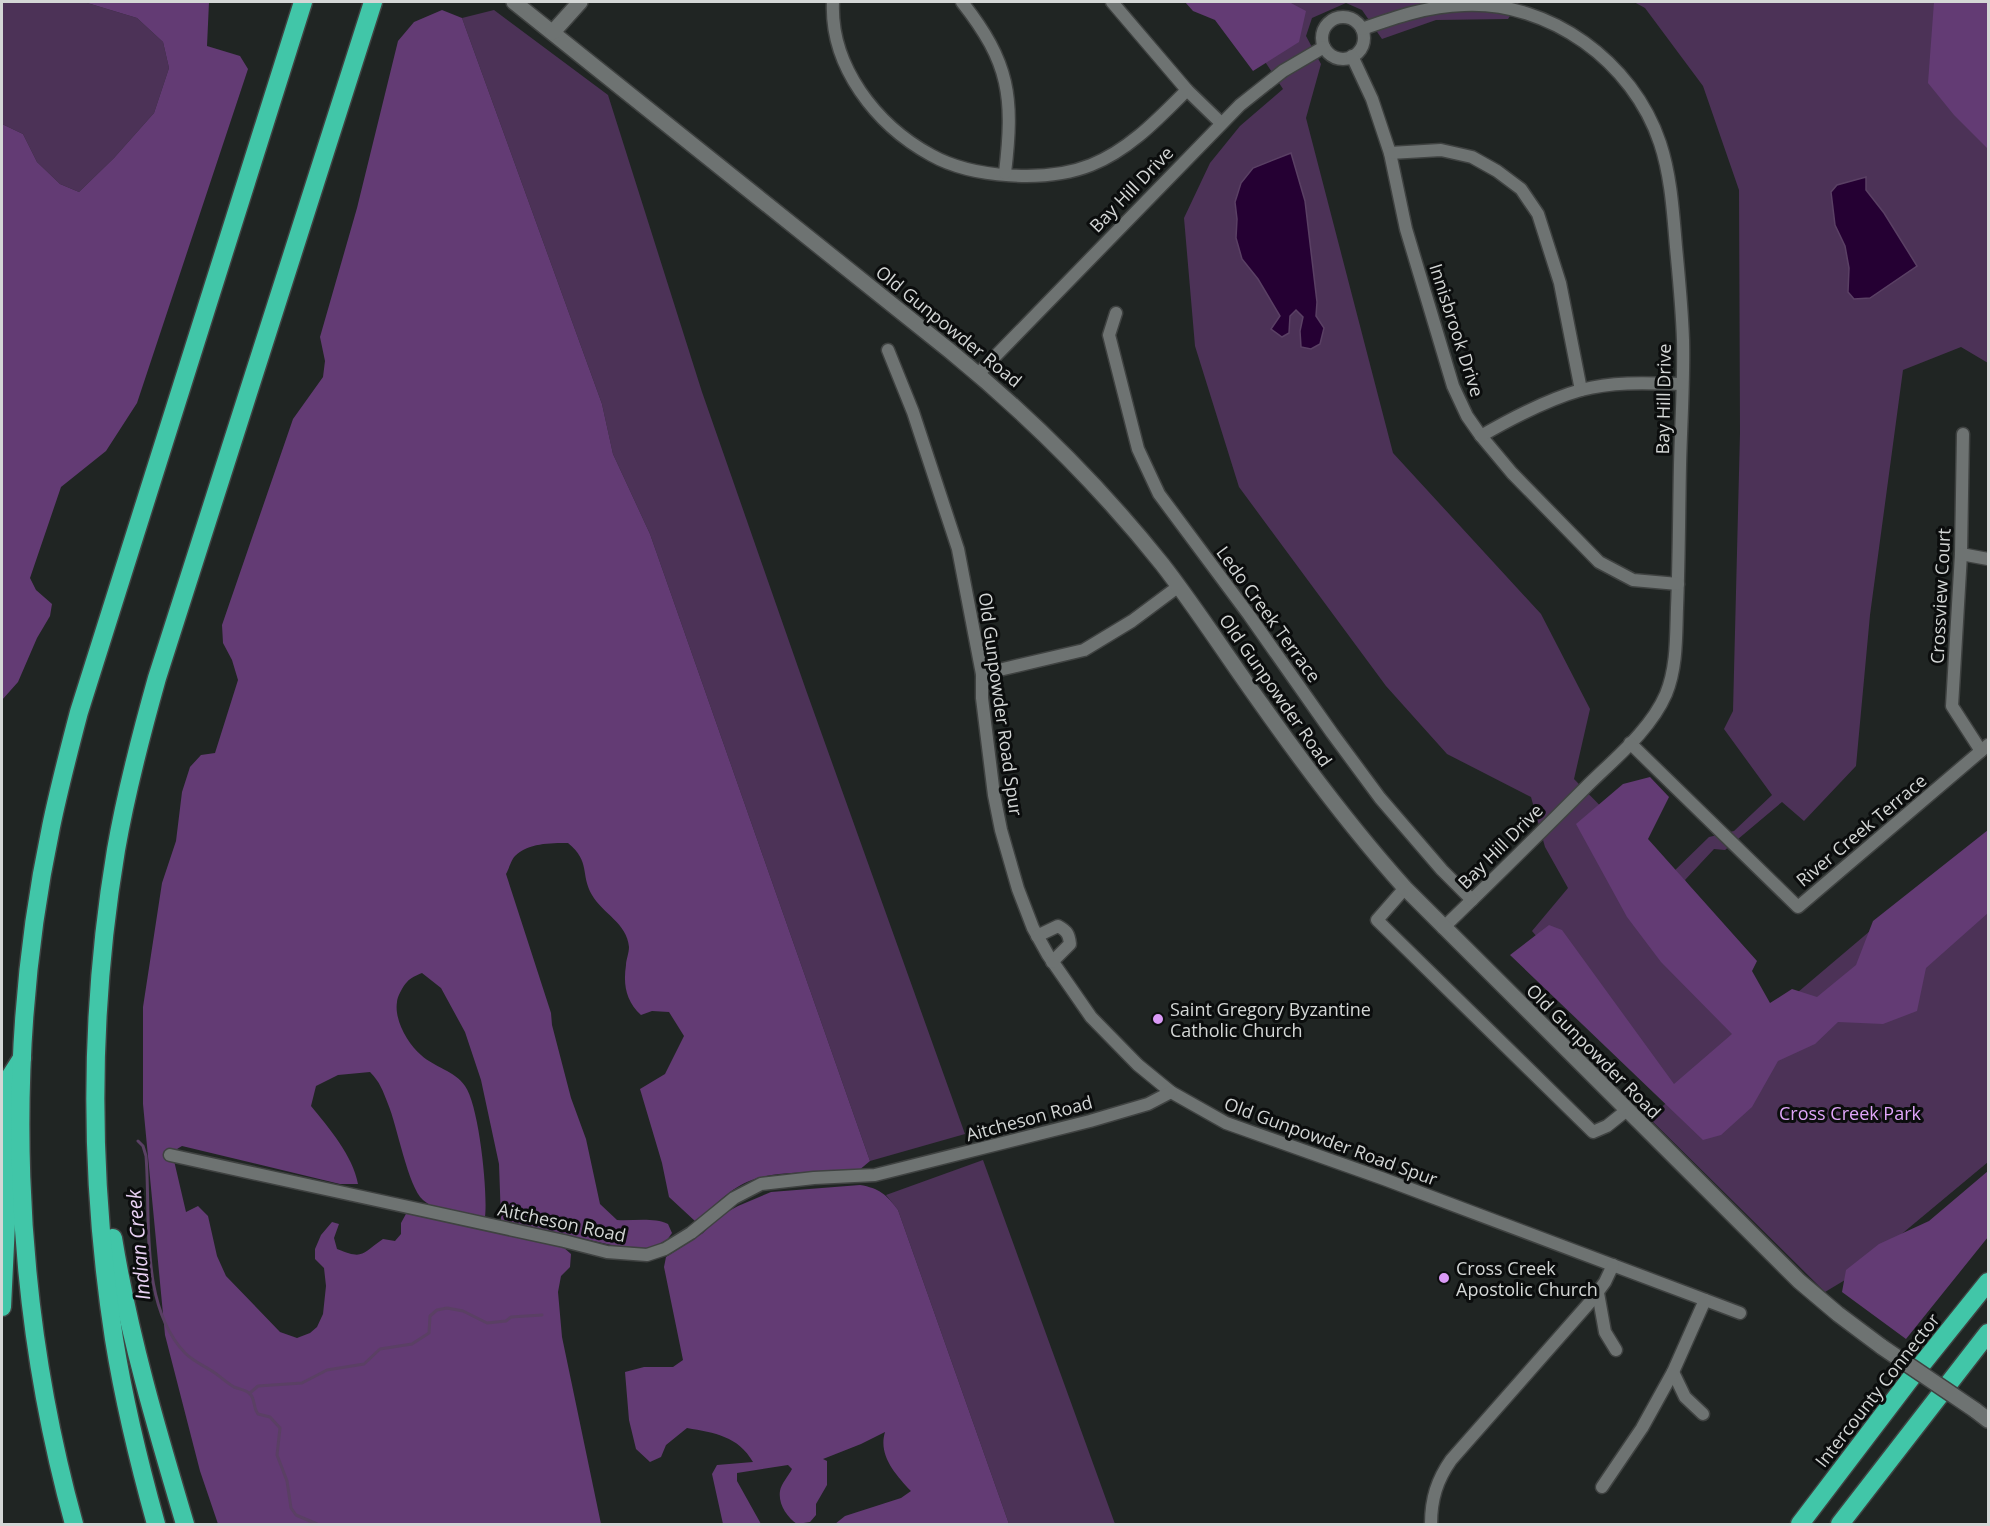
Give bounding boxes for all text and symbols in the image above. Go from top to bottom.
street label: Bay Hill Drive [1084,141,1178,237]
street label: Old Gunpowder Road [871,260,1027,392]
street label: Innisbrook Drive [1424,260,1490,400]
street label: Bay Hill Drive [1650,343,1676,455]
street label: Crossview Court [1924,527,1956,665]
street label: Ledo Creek Terrace [1212,541,1326,687]
street label: Old Gunpowder Road Spur [973,591,1029,818]
street label: Old Gunpowder Road [1214,609,1338,771]
street label: River Creek Terrace [1791,768,1931,892]
street label: Bay Hill Drive [1452,798,1548,894]
street label: Old Gunpowder Road [1521,978,1667,1124]
place label: Saint Gregory Byzantine Catholic Church [1170,997,1371,1042]
marker: Saint Gregory Byzantine Catholic Church [1151,1012,1165,1026]
street label: Aitcheson Road [963,1090,1095,1146]
street label: Old Gunpowder Road Spur [1221,1091,1442,1191]
park label: Cross Creek Park [1779,1101,1922,1125]
water label: Indian Creek [120,1187,156,1301]
street label: Aitcheson Road [496,1197,628,1247]
place label: Cross Creek Apostolic Church [1456,1256,1598,1301]
marker: Cross Creek Apostolic Church [1437,1271,1451,1285]
street label: Intercounty Connector [1809,1308,1945,1472]

